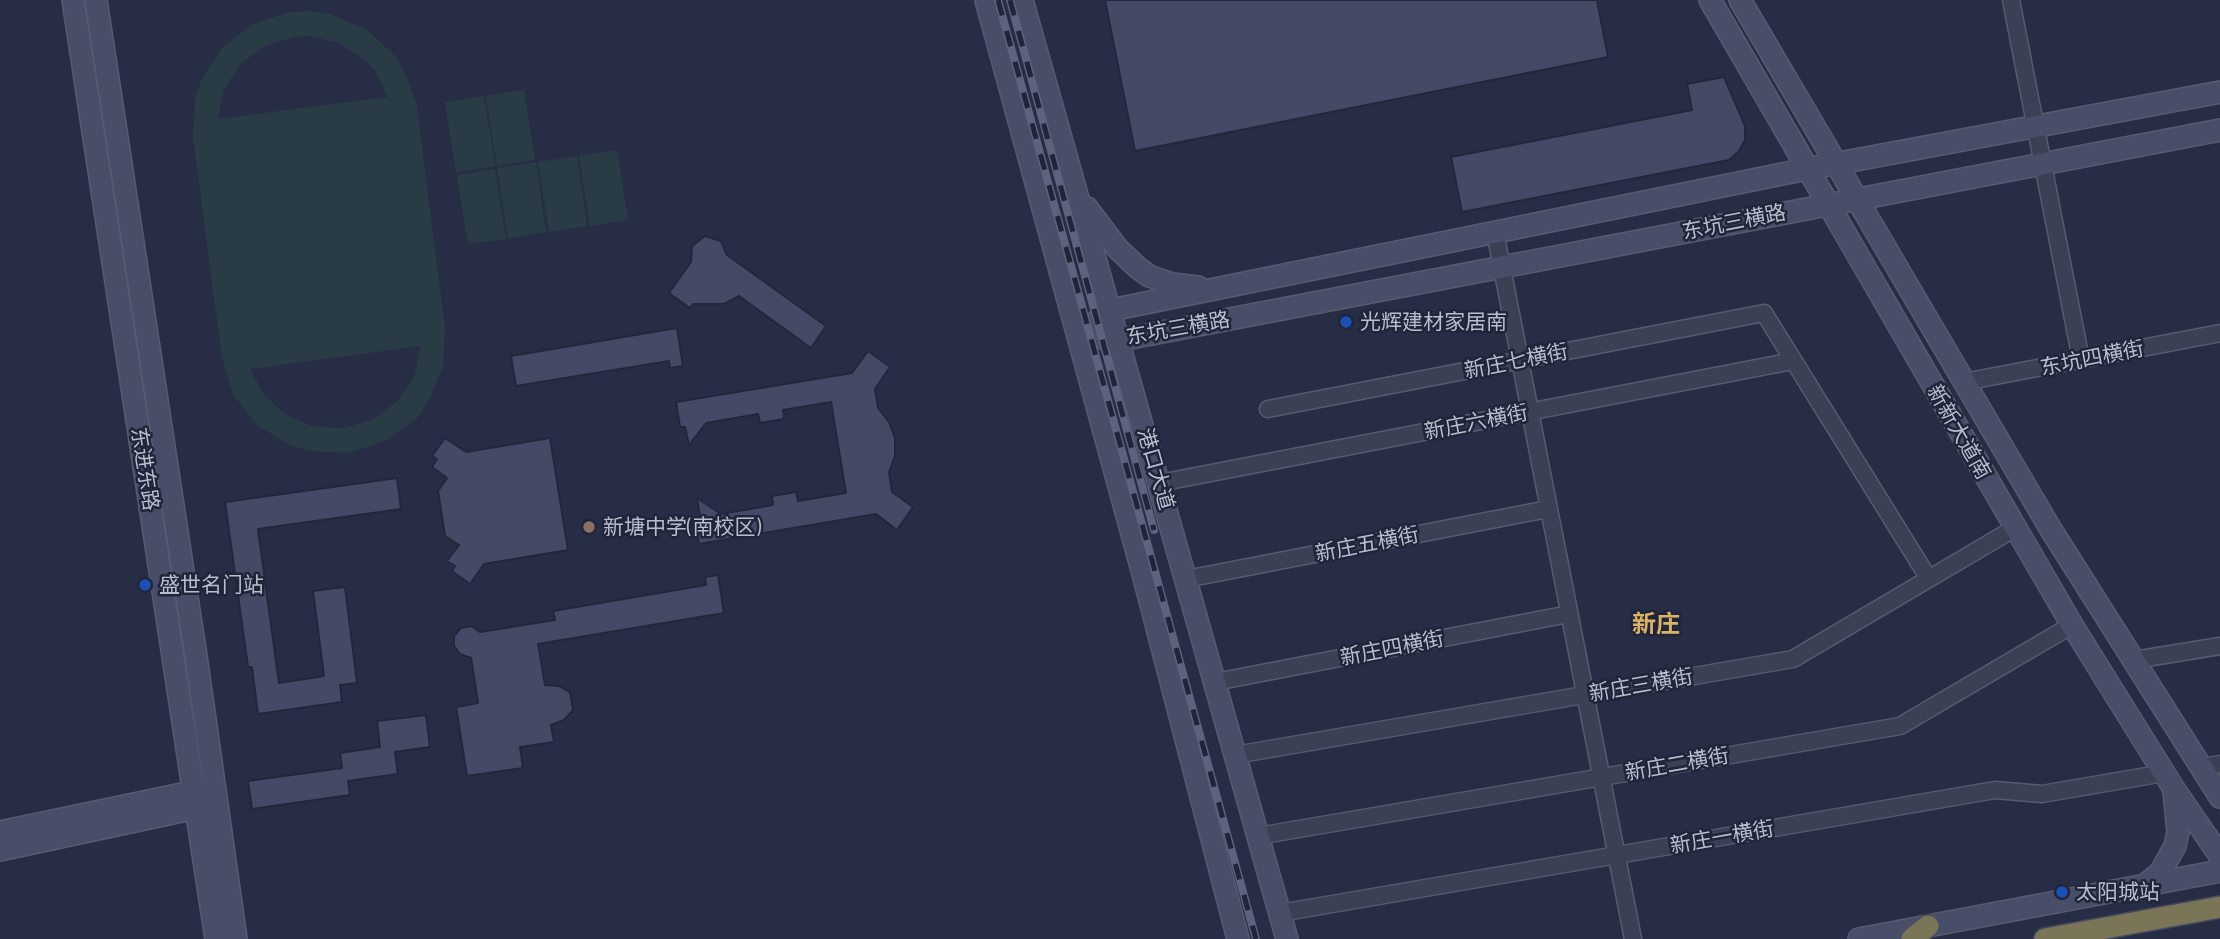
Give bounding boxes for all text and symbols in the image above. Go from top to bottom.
street label: 东坑三横路 [1680,200,1788,244]
street label: 东坑三横路 [1124,306,1232,350]
place label: 光辉建材家居南 [1360,309,1507,335]
marker: 光辉建材家居南 [1338,314,1354,330]
street label: 东坑四横街 [2038,336,2146,380]
street label: 新庄七横街 [1462,339,1570,383]
street label: 新新大道南 [1922,380,1996,484]
street label: 新庄六横街 [1422,400,1530,444]
street label: 港口大道 [1132,425,1180,513]
street label: 东进东路 [126,426,164,512]
place label: 新塘中学(南校区) [603,514,761,540]
marker: 新塘中学(南校区) [581,519,597,535]
street label: 新庄五横街 [1313,522,1421,566]
place label: 盛世名门站 [159,572,264,598]
marker: 盛世名门站 [137,577,153,593]
district label: 新庄 [1632,610,1680,638]
street label: 新庄四横街 [1338,626,1446,670]
street label: 新庄三横街 [1587,663,1695,707]
street label: 新庄二横街 [1623,742,1731,786]
street label: 新庄一横街 [1668,815,1776,859]
place label: 太阳城站 [2076,879,2160,905]
marker: 太阳城站 [2054,884,2070,900]

